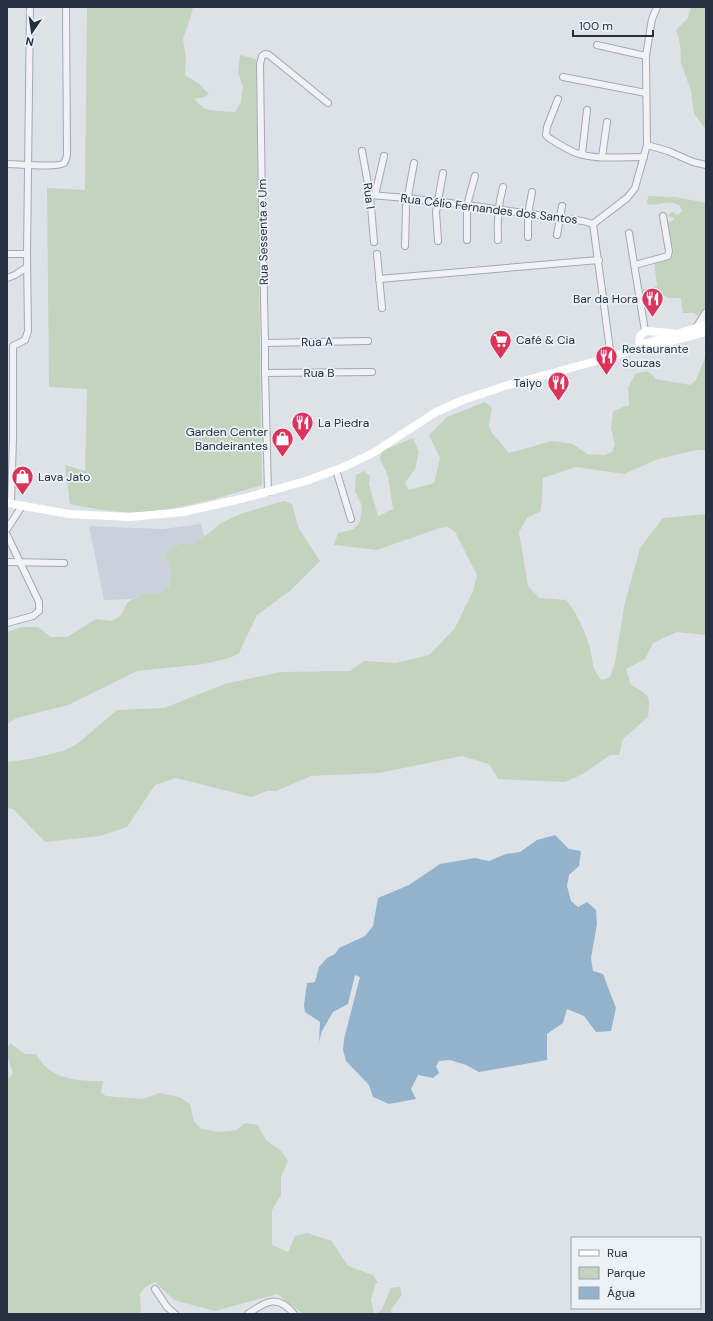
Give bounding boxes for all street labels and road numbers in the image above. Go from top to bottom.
street label: Rua Sessenta e Um [254,179,272,285]
street label: Rua I [359,182,379,210]
street label: Rua Célio Fernandes dos Santos [400,190,578,228]
street label: Rua A [301,334,333,350]
street label: Rua B [304,365,334,381]

